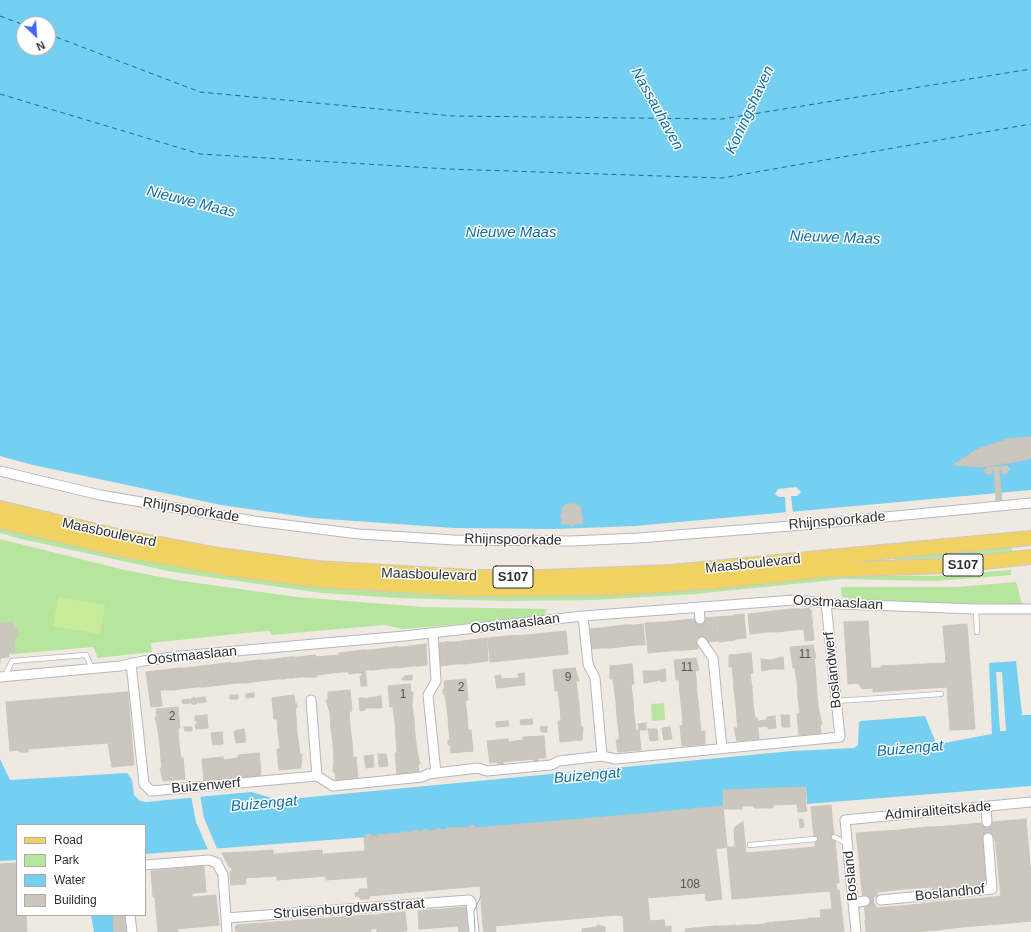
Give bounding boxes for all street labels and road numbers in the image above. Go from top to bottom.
street label: Rhijnspoorkade [142,494,240,526]
street label: Rhijnspoorkade [788,508,886,534]
street label: Maasboulevard [60,515,158,551]
street label: Rhijnspoorkade [464,531,562,549]
street label: Maasboulevard [705,551,801,577]
road number: S107 [943,554,983,576]
street label: Maasboulevard [381,565,477,585]
road number: S107 [493,566,533,588]
street label: Oostmaaslaan [792,592,884,614]
street label: Oostmaaslaan [469,610,561,638]
street label: Boslandwerf [821,631,845,709]
street label: Oostmaaslaan [146,643,238,669]
street label: Buizenwerf [171,775,241,797]
street label: Admiraliteitskade [884,798,992,824]
street label: Bosland [840,850,862,902]
street label: Boslandhof [914,881,986,905]
street label: Struisenburgdwarsstraat [273,895,425,923]

